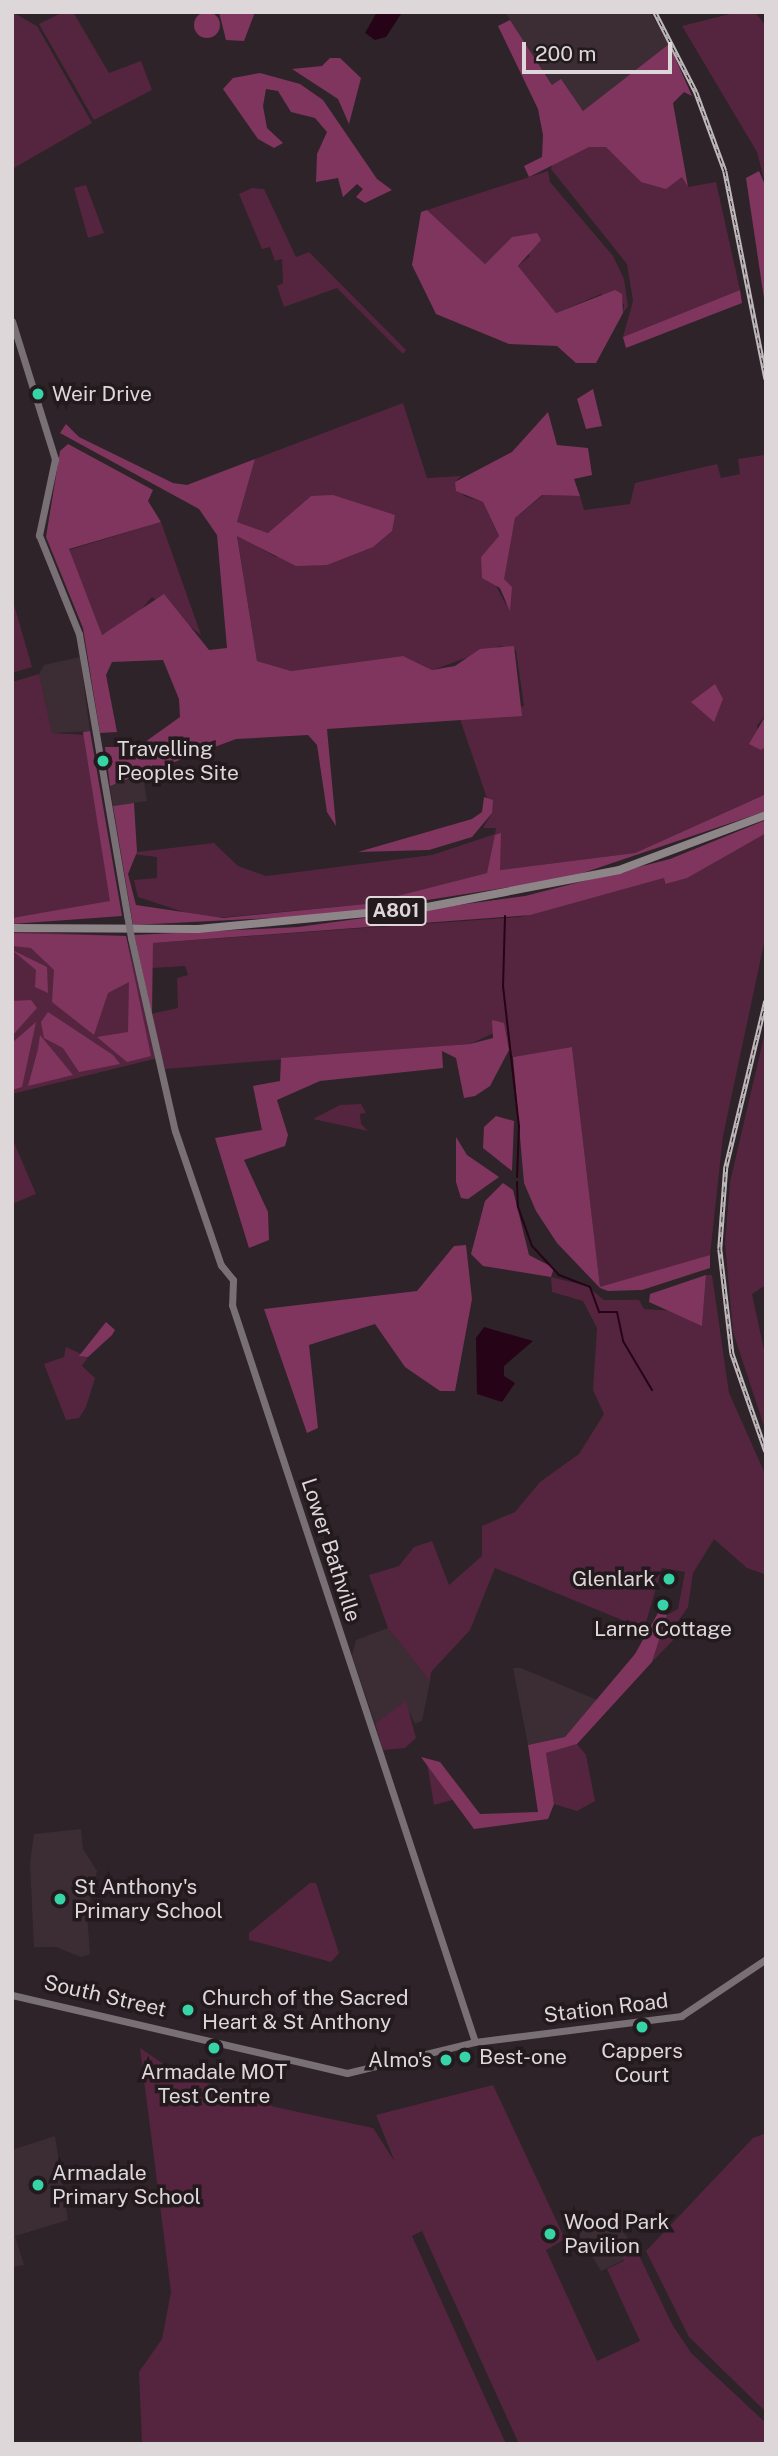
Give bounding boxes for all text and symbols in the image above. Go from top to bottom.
scale bar [526,28,676,72]
text: 200 m [535,41,596,66]
place label: Weir Drive [52,381,152,407]
marker: Weir Drive [30,386,46,402]
place label: Travelling Peoples Site [117,736,239,786]
marker: Travelling Peoples Site [95,753,111,769]
road number: A801 [364,896,428,926]
street label: Lower Bathville [296,1475,366,1625]
place label: Glenlark [572,1566,655,1592]
marker: Glenlark [661,1571,677,1587]
marker: Larne Cottage [655,1597,671,1613]
place label: Larne Cottage [594,1616,732,1642]
place label: St Anthony's Primary School [74,1874,223,1924]
marker: St Anthony's Primary School [52,1891,68,1907]
street label: South Street [41,1970,169,2022]
place label: Church of the Sacred Heart & St Anthony [202,1985,409,2035]
street label: Station Road [542,1988,670,2028]
marker: Church of the Sacred Heart & St Anthony [180,2002,196,2018]
marker: Cappers Court [634,2019,650,2035]
place label: Cappers Court [601,2038,683,2088]
marker: Armadale MOT Test Centre [206,2040,222,2056]
place label: Best-one [479,2044,567,2070]
place label: Almo's [368,2047,432,2073]
marker: Best-one [457,2049,473,2065]
marker: Almo's [438,2052,454,2068]
place label: Armadale MOT Test Centre [141,2059,287,2109]
place label: Armadale Primary School [52,2160,201,2210]
marker: Armadale Primary School [30,2177,46,2193]
place label: Wood Park Pavilion [564,2209,669,2259]
marker: Wood Park Pavilion [542,2226,558,2242]

